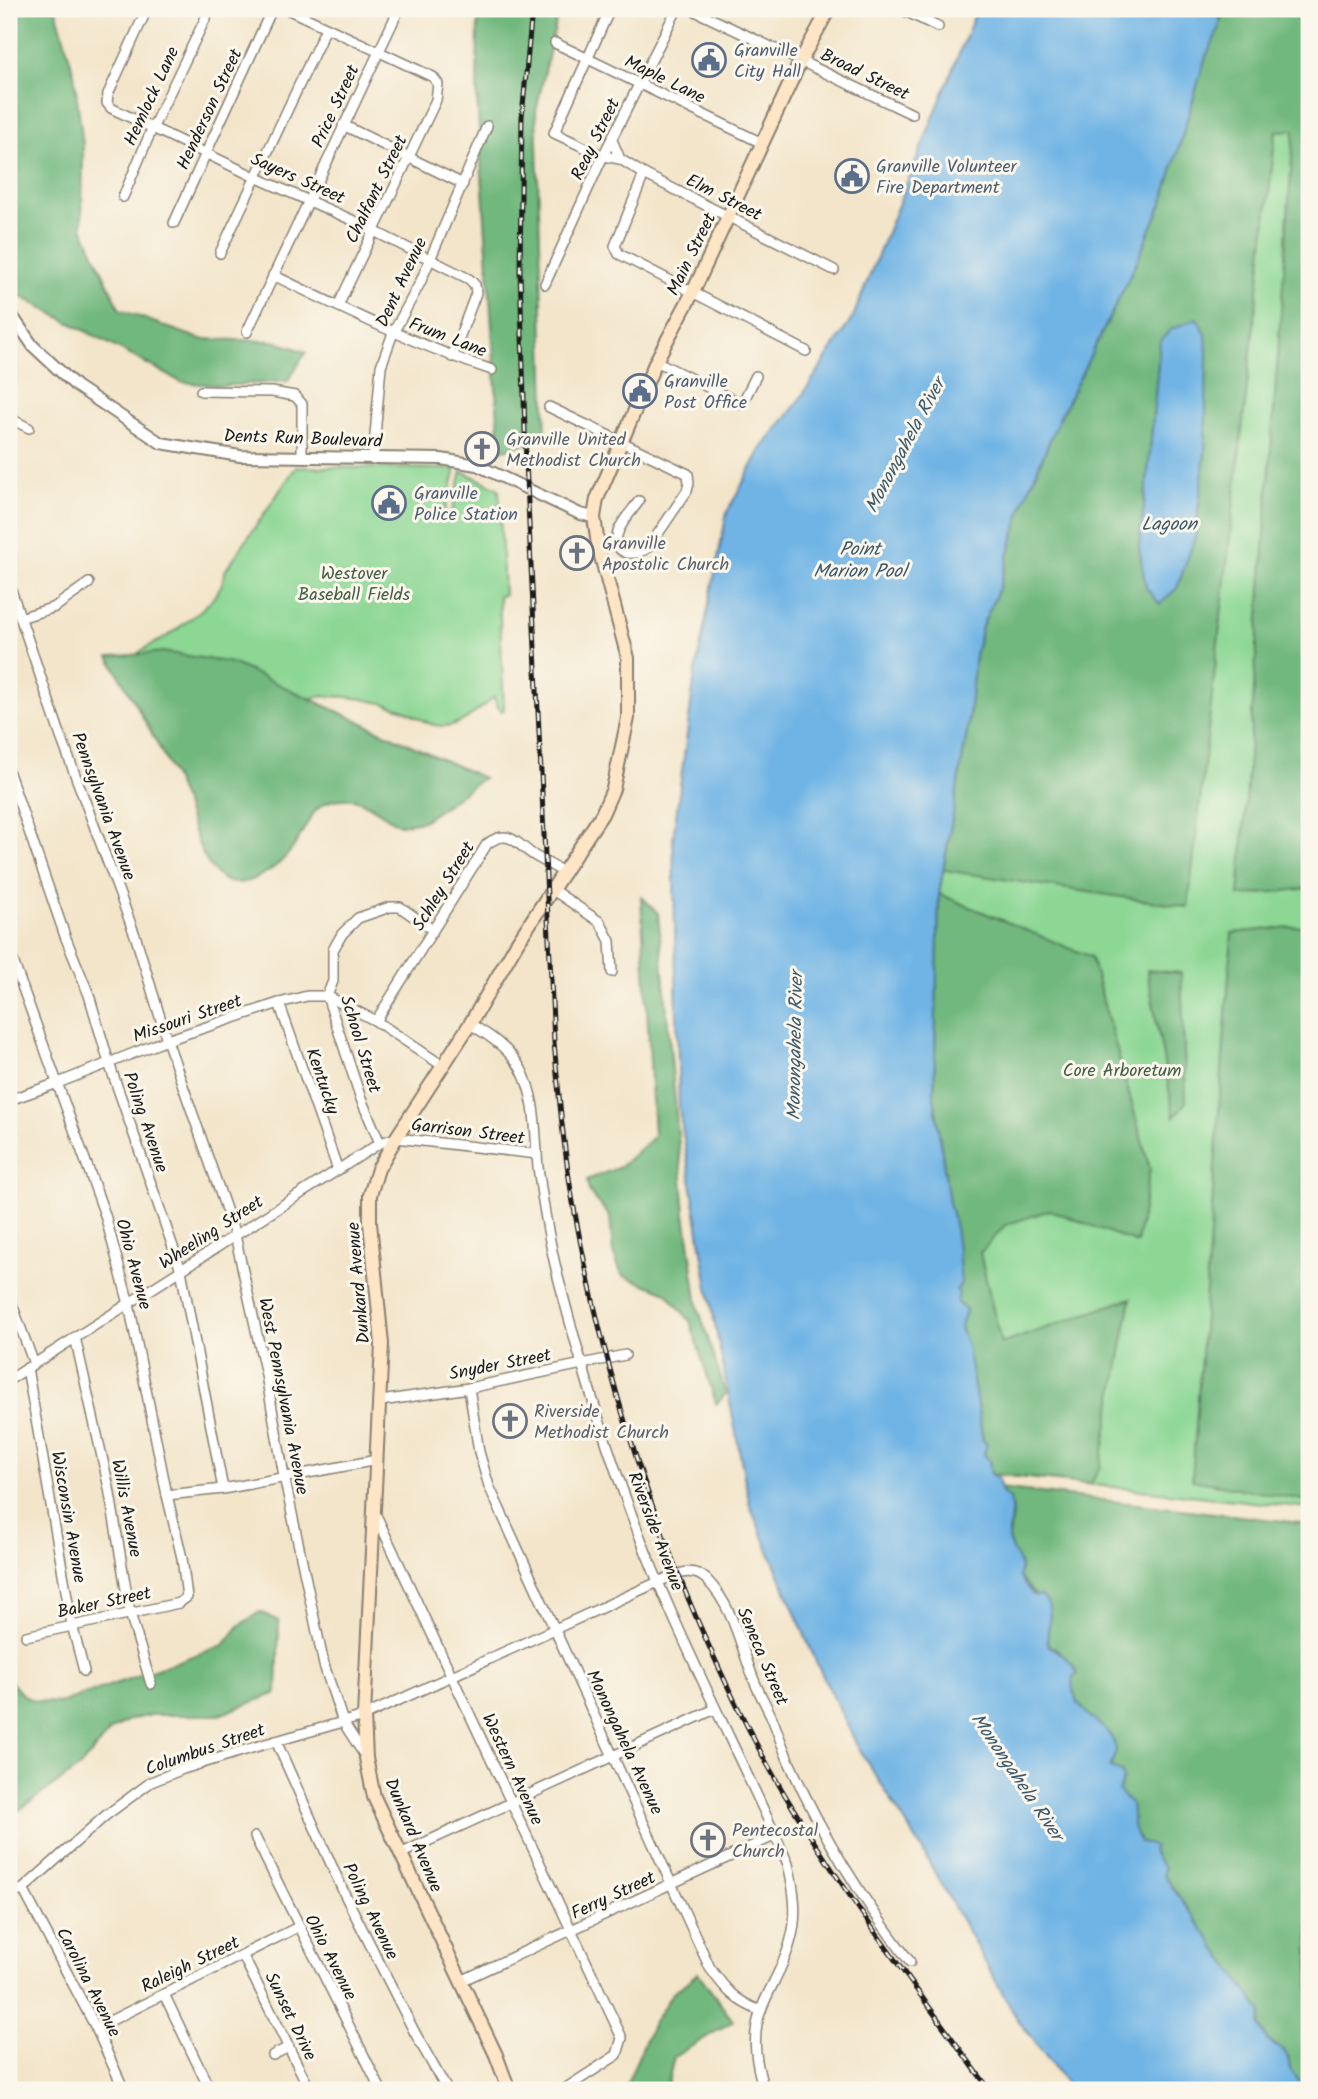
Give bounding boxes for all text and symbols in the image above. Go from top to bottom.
place label: Granville City Hall [734,37,802,87]
public building icon: Granville City Hall [690,41,728,79]
street label: Broad Street [815,41,915,110]
street label: Hemlock Lane [117,42,188,151]
street label: Henderson Street [170,43,252,175]
street label: Maple Lane [619,48,710,112]
street label: Price Street [304,59,369,153]
street label: Reay Street [564,93,629,186]
street label: Chalfant Street [338,129,417,249]
street label: Sayers Street [245,146,350,214]
place label: Granville Volunteer Fire Department [876,153,1018,203]
public building icon: Granville Volunteer Fire Department [833,157,871,195]
street label: Elm Street [680,167,767,230]
street label: Main Street [660,207,725,301]
street label: Dent Avenue [369,233,436,332]
street label: Frum Lane [404,310,491,367]
place label: Granville Post Office [664,368,747,418]
water label: Monongahela River [858,370,956,519]
public building icon: Granville Post Office [621,372,659,410]
street label: Dents Run Boulevard [223,422,384,457]
place label: Granville United Methodist Church [506,426,641,476]
church icon: Granville United Methodist Church [463,430,501,468]
place label: Granville Police Station [414,480,518,530]
public building icon: Granville Police Station [370,484,408,522]
water label: Lagoon [1141,510,1199,540]
place label: Granville Apostolic Church [602,530,729,580]
church icon: Granville Apostolic Church [558,534,596,572]
water label: Point Marion Pool [813,535,910,587]
park label: Westover Baseball Fields [298,560,411,610]
street label: Pennsylvania Avenue [62,728,143,885]
street label: Schley Street [405,835,484,937]
water label: Monongahela River [780,968,812,1121]
street label: Missouri Street [129,987,247,1052]
street label: School Street [331,992,388,1098]
street label: Kentucky [297,1044,347,1119]
park label: Core Arboretum [1063,1057,1181,1086]
street label: Poling Avenue [114,1068,175,1177]
street label: Garrison Street [410,1111,527,1154]
street label: Wheeling Street [154,1188,271,1278]
street label: Ohio Avenue [106,1216,159,1313]
street label: Dunkard Avenue [340,1221,379,1345]
street label: West Pennsylvania Avenue [249,1295,316,1497]
street label: Snyder Street [447,1341,555,1390]
place label: Riverside Methodist Church [534,1398,669,1448]
church icon: Riverside Methodist Church [491,1402,529,1440]
street label: Wisconsin Avenue [42,1449,93,1586]
street label: Willis Avenue [102,1457,149,1560]
street label: Riverside Avenue [619,1468,691,1595]
street label: Baker Street [55,1579,155,1628]
street label: Seneca Street [728,1603,796,1711]
street label: Monongahela Avenue [577,1665,670,1820]
water label: Monongahela River [962,1707,1072,1850]
street label: Western Avenue [473,1709,550,1830]
street label: Columbus Street [142,1716,270,1784]
street label: Dunkard Avenue [375,1774,450,1897]
place label: Pentecostal Church [732,1817,819,1867]
church icon: Pentecostal Church [689,1821,727,1859]
street label: Poling Avenue [334,1858,406,1965]
street label: Ferry Street [566,1864,662,1929]
street label: Ohio Avenue [296,1910,364,2006]
street label: Carolina Avenue [47,1923,128,2043]
street label: Raleigh Street [136,1928,246,2002]
street label: Sunset Drive [256,1967,324,2066]

